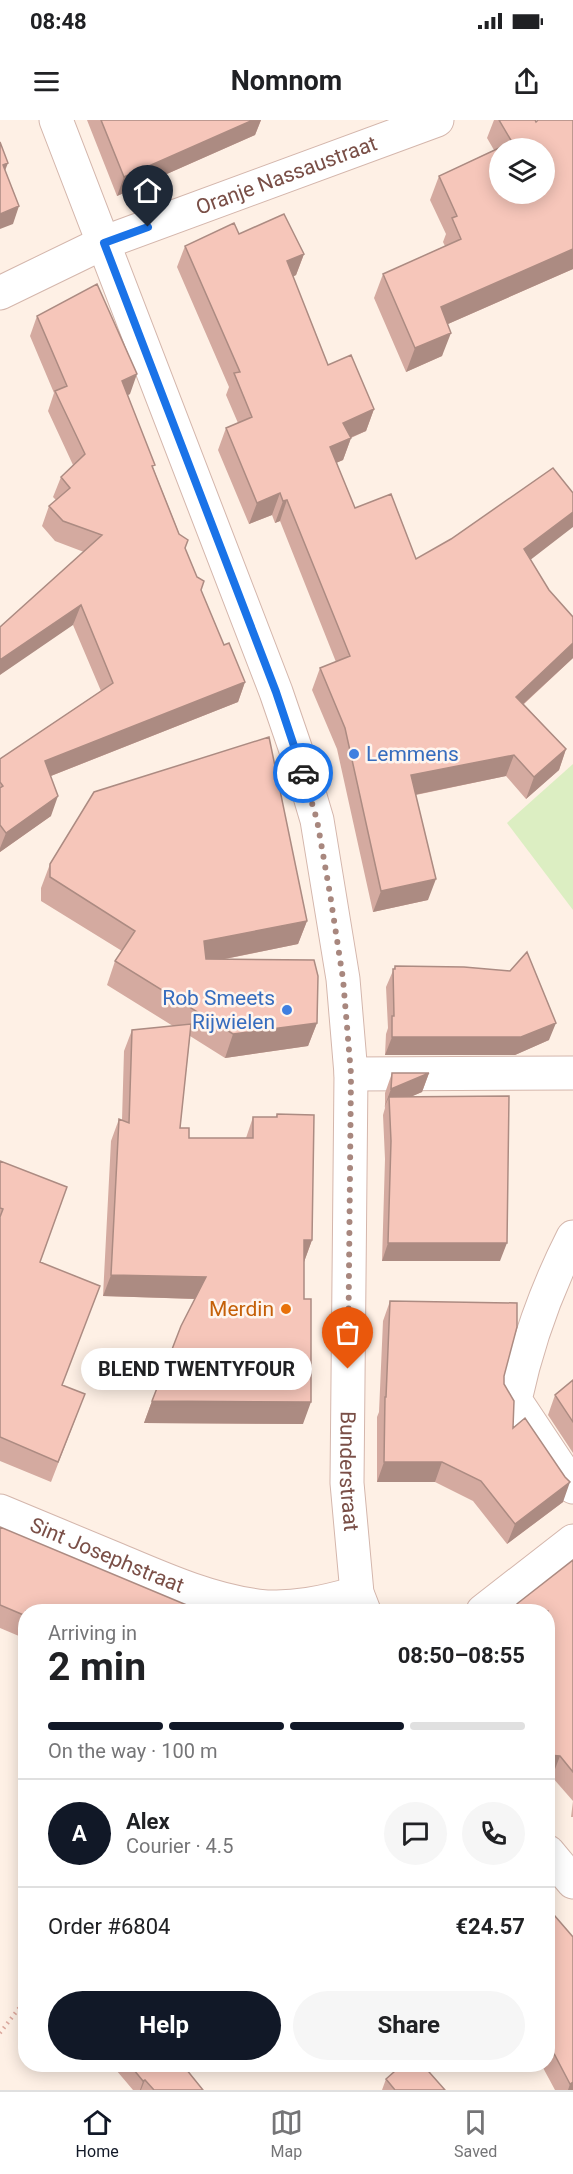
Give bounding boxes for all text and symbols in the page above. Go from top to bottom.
text: 08:48 [30,9,87,34]
icon: menu [30,65,63,98]
text: Nomnom [231,65,342,97]
icon: share [510,65,543,98]
street label: Oranje Nassaustraat [193,131,380,220]
map controls [489,138,555,204]
button: layers [489,138,555,204]
pin [122,165,173,227]
icon: home [131,174,164,207]
place label: Lemmens [366,742,459,766]
courier [273,743,333,803]
marker: Lemmens [347,747,361,761]
icon: car [287,757,320,790]
place label: Rob Smeets Rijwielen [162,986,275,1034]
marker: Rob Smeets Rijwielen [280,1003,294,1017]
place label: Merdin [209,1297,274,1321]
marker: Merdin [279,1302,293,1316]
pin [322,1307,373,1369]
icon: bag [331,1316,364,1349]
callout: BLEND TWENTYFOUR [81,1348,312,1390]
text: BLEND TWENTYFOUR [98,1357,295,1381]
street label: Bunderstraat [335,1411,363,1533]
street label: Sint Josephstraat [27,1513,188,1598]
text: Arriving in [48,1621,137,1645]
text: 08:50–08:55 [398,1643,525,1668]
text: 2 min [48,1644,146,1690]
text: On the way · 100 m [48,1739,217,1763]
button: chat [384,1802,447,1865]
button: phone [462,1802,525,1865]
text: Alex [126,1809,170,1834]
text: A [72,1821,87,1846]
text: Courier · 4.5 [126,1834,233,1858]
text: Order #6804 [48,1914,170,1939]
text: €24.57 [456,1914,525,1939]
button: Help [48,1991,281,2060]
button: Share [293,1991,525,2060]
tab: Home [76,2106,119,2161]
tab: Map [270,2106,303,2161]
tab: Saved [454,2106,497,2161]

